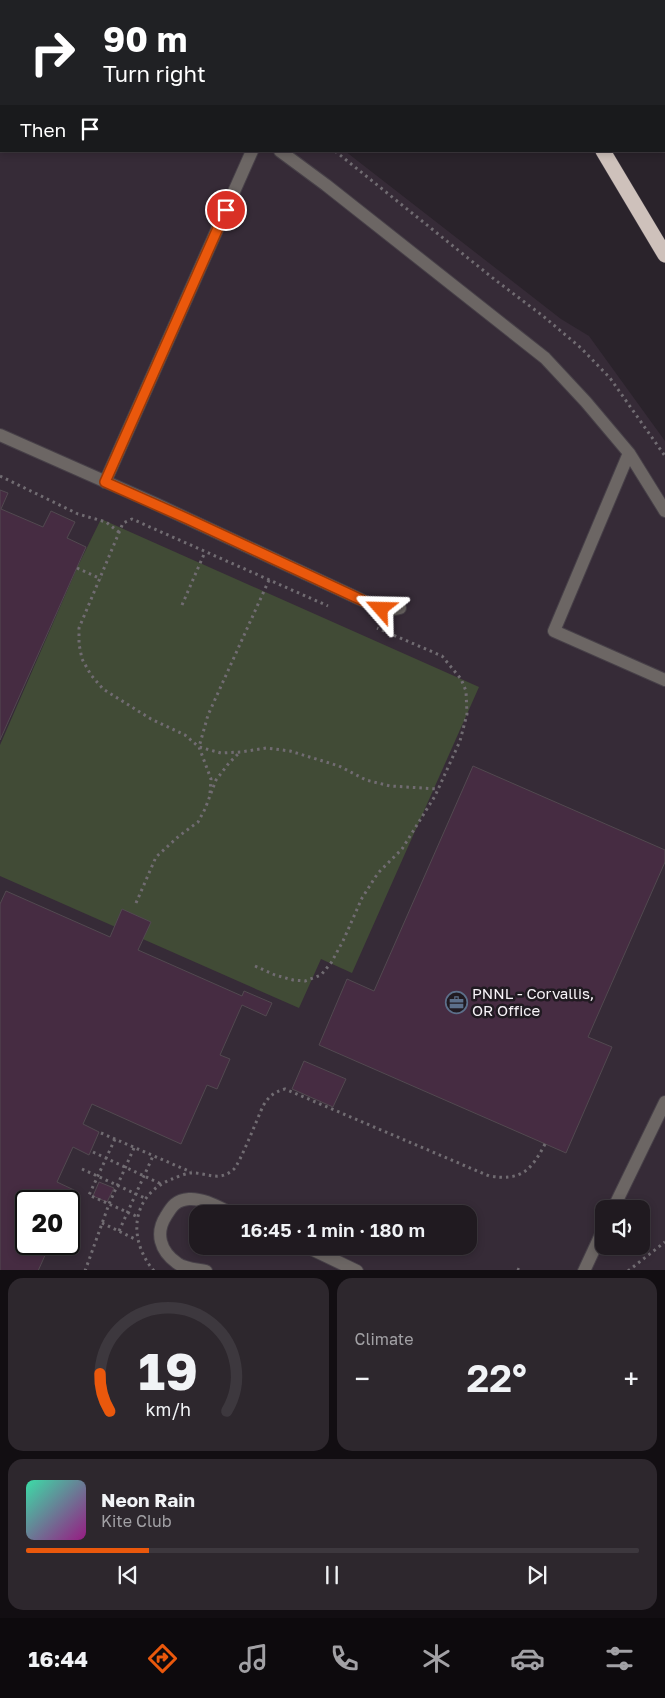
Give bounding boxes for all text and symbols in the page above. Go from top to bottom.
text: 90 m [103,18,187,60]
icon: right [20,20,85,85]
text: Turn right [103,60,206,87]
icon: arrive [76,115,104,143]
text: Then [20,118,66,141]
pin [205,189,247,231]
icon: arrive [212,196,240,224]
position arrow [354,582,406,634]
place label: PNNL - Corvallis, OR Office [472,984,594,1019]
office icon: PNNL - Corvallis, OR Office [444,991,468,1015]
speed limit sign: 20 [15,1190,80,1255]
map controls [595,1200,650,1255]
button: sound [595,1200,650,1255]
text: 16:45 · 1 min · 180 m [241,1218,425,1241]
text: Climate [355,1329,414,1349]
text: 19 [138,1339,198,1401]
text: 22° [467,1355,527,1400]
text: − [355,1362,370,1395]
text: + [624,1362,639,1395]
text: km/h [146,1398,191,1420]
text: Neon Rain [101,1488,195,1511]
text: Kite Club [101,1511,172,1531]
icon: previous [114,1561,142,1589]
icon: pause [318,1561,346,1589]
icon: next [523,1561,551,1589]
icon: directions [145,1641,180,1676]
icon: music [236,1641,271,1676]
icon: phone [327,1641,362,1676]
icon: climate [419,1641,454,1676]
icon: car [510,1641,545,1676]
icon: filters [602,1641,637,1676]
text: 16:44 [28,1645,88,1672]

